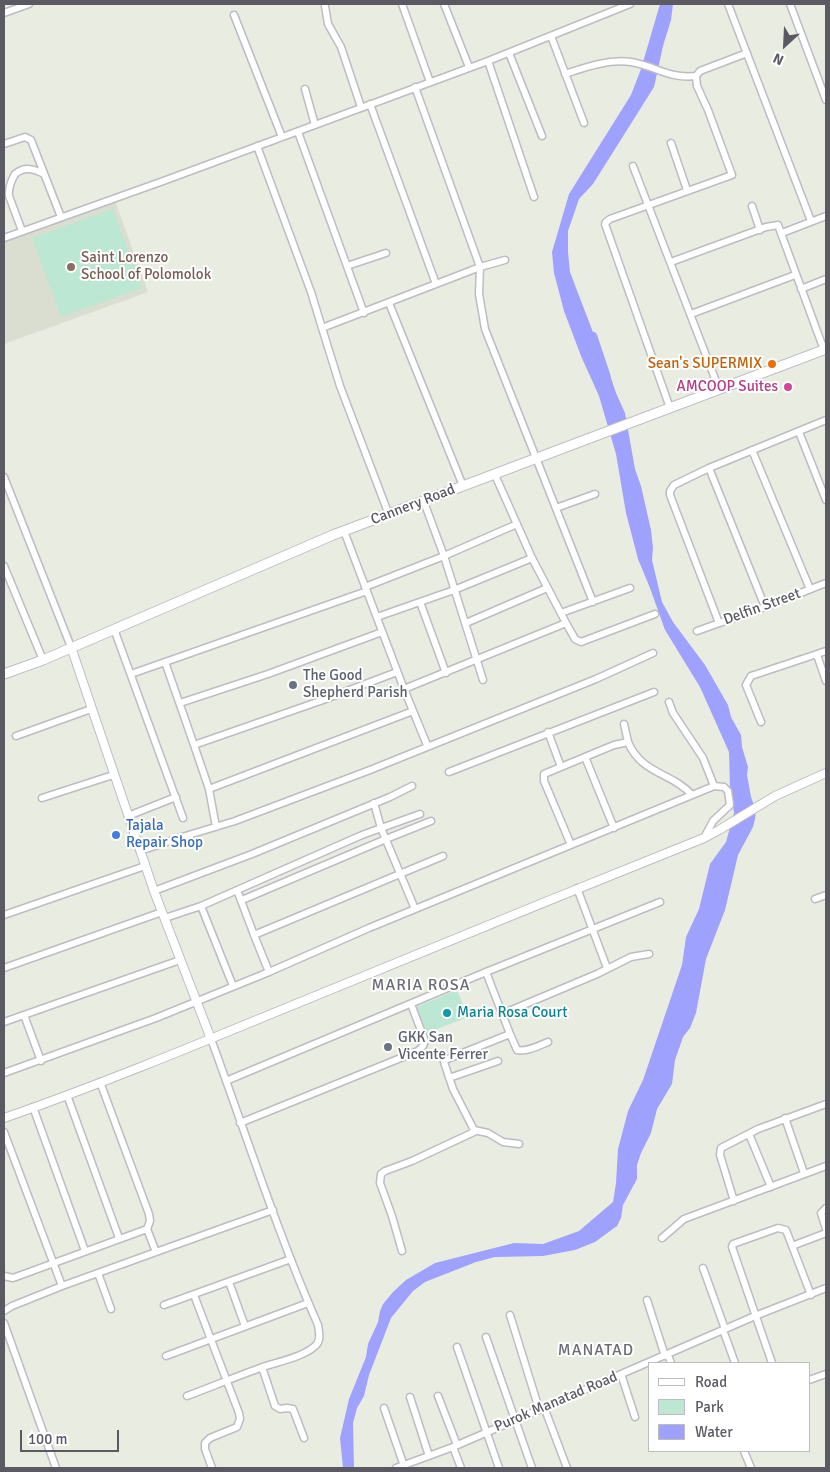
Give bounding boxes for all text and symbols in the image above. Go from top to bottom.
north arrow [760,20,810,70]
text: N [770,49,786,69]
place label: Saint Lorenzo School of Polomolok [81,249,211,284]
marker: Saint Lorenzo School of Polomolok [65,261,77,273]
place label: Sean's SUPERMIX [648,355,762,373]
marker: Sean's SUPERMIX [766,358,778,370]
place label: AMCOOP Suites [677,378,778,396]
marker: AMCOOP Suites [782,381,794,393]
street label: Cannery Road [368,481,458,529]
street label: Delfin Street [721,585,803,629]
place label: The Good Shepherd Parish [303,667,408,702]
marker: The Good Shepherd Parish [287,679,299,691]
place label: Tajala Repair Shop [126,817,203,852]
marker: Tajala Repair Shop [110,829,122,841]
district label: MARIA ROSA [370,976,472,996]
place label: Maria Rosa Court [457,1004,568,1022]
marker: Maria Rosa Court [441,1007,453,1019]
place label: GKK San Vicente Ferrer [398,1029,488,1064]
marker: GKK San Vicente Ferrer [382,1041,394,1053]
district label: MANATAD [557,1341,635,1361]
legend [648,1362,810,1452]
street label: Purok Manatad Road [492,1368,620,1436]
text: Road [695,1373,727,1391]
text: Park [695,1398,724,1416]
scale bar [22,1420,121,1452]
text: Water [695,1423,733,1441]
text: 100 m [28,1430,68,1448]

